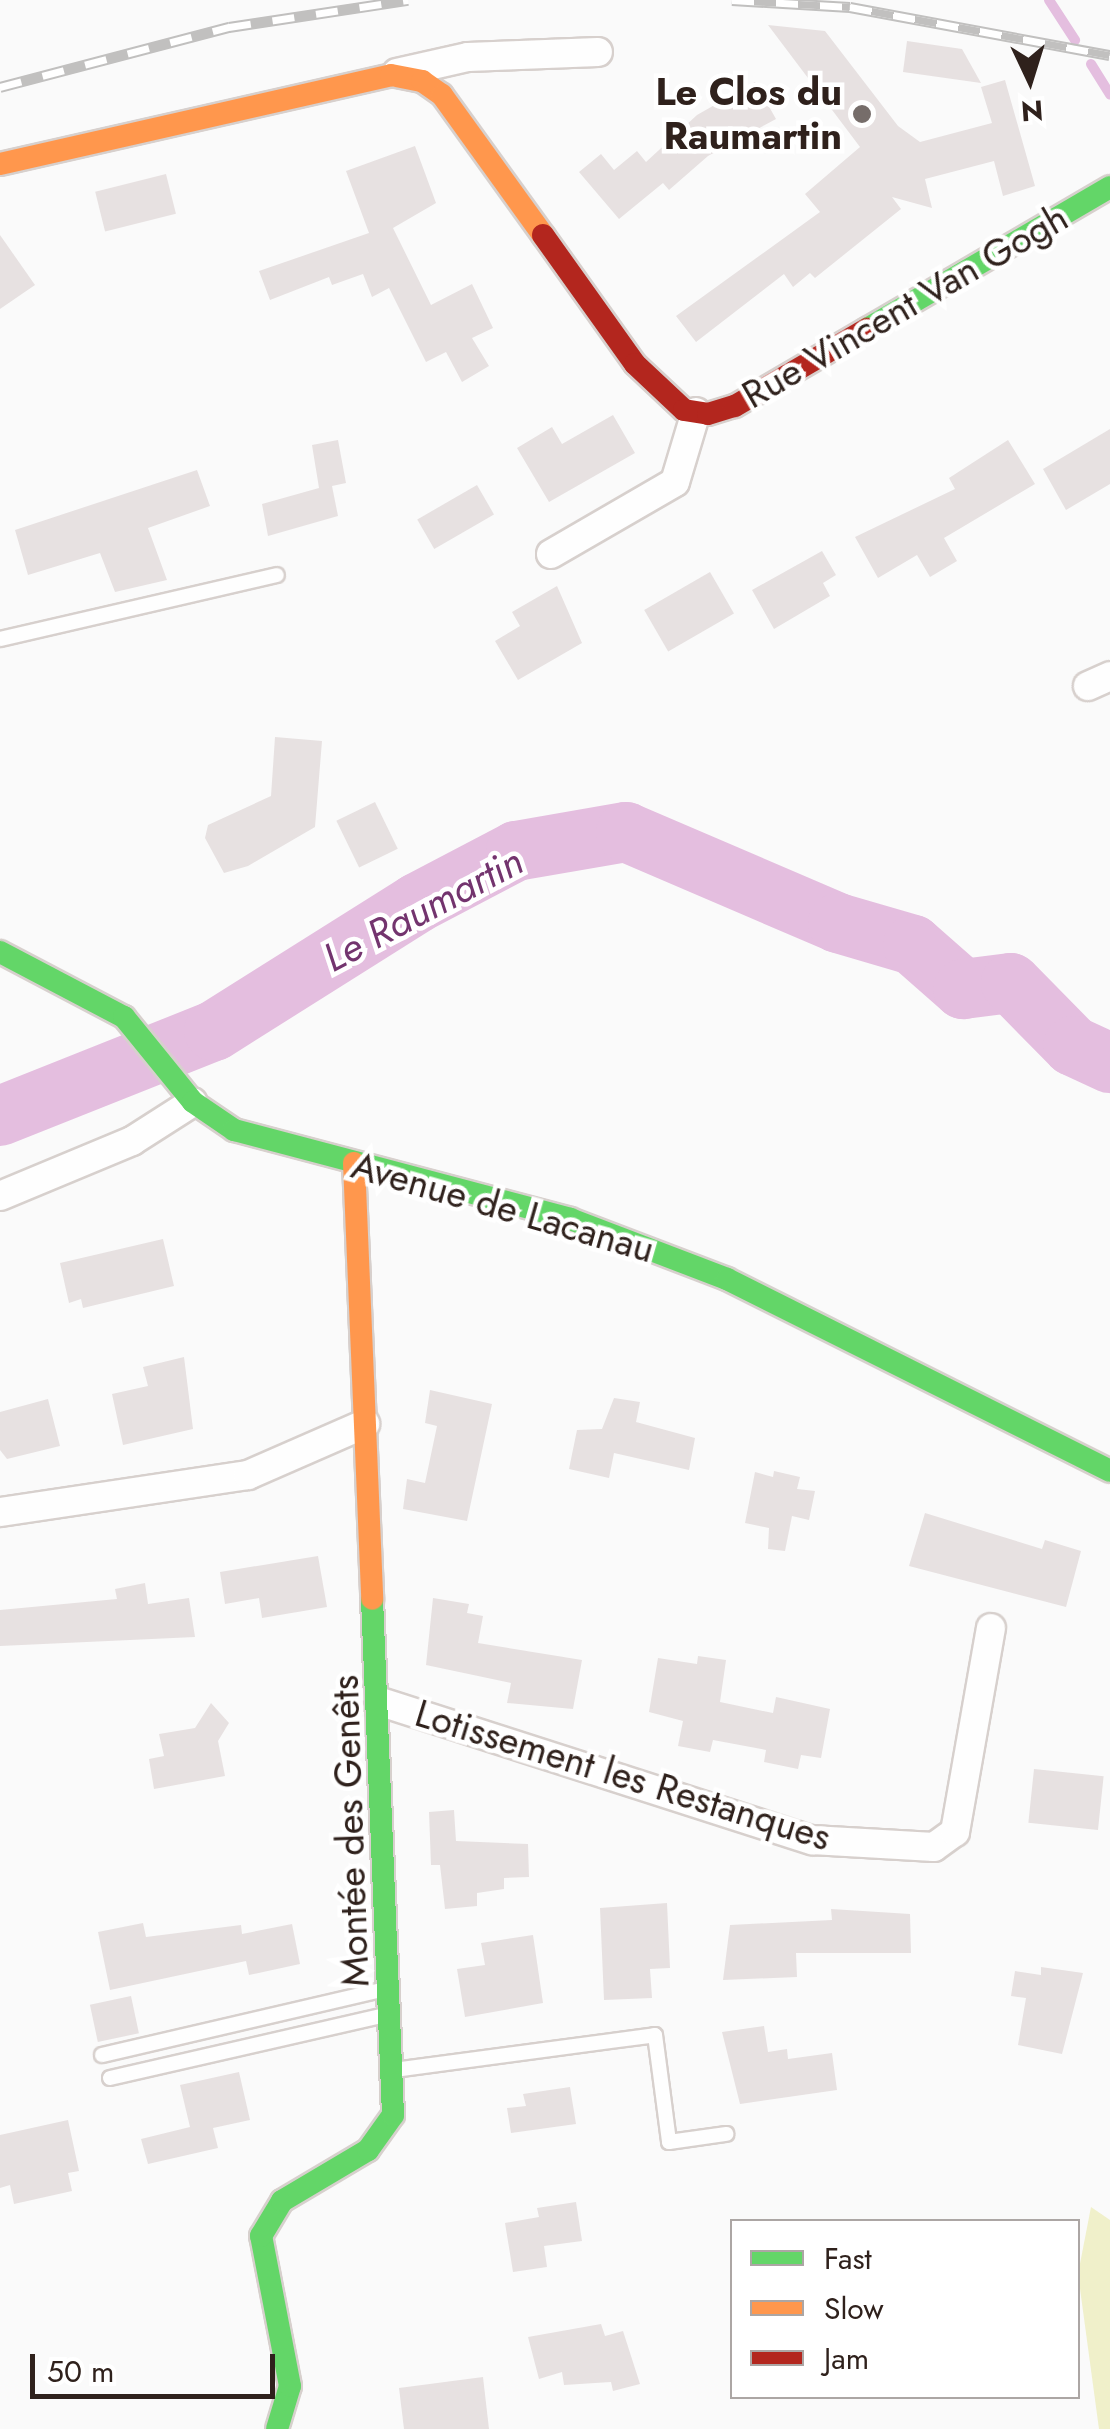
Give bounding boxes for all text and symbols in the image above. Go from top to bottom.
north arrow [980,30,1080,130]
place label: Le Clos du Raumartin [655,69,842,158]
text: N [1020,89,1045,132]
marker: Le Clos du Raumartin [851,103,873,125]
street label: Rue Vincent Van Gogh [734,194,1076,418]
water label: Le Raumartin [315,836,531,982]
street label: Avenue de Lacanau [347,1142,659,1272]
street label: Montée des Genêts [322,1674,378,1988]
street label: Lotissement les Restanques [410,1690,836,1860]
legend [730,2219,1080,2399]
text: Fast [824,2237,872,2280]
text: Slow [824,2287,884,2330]
scale bar [35,2334,280,2396]
text: Jam [824,2337,869,2380]
text: 50 m [47,2350,114,2393]

